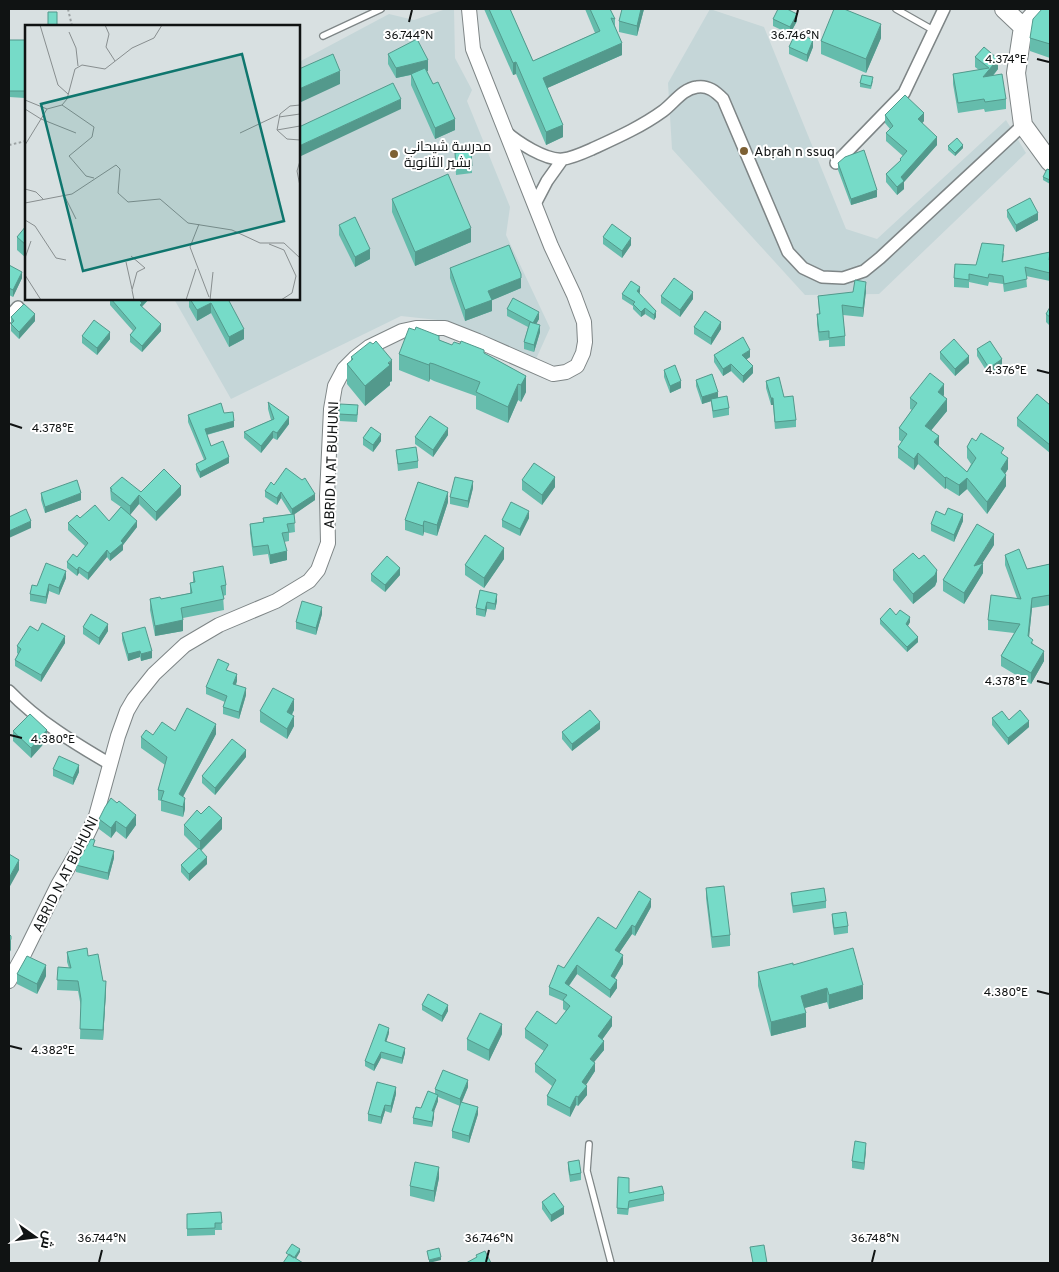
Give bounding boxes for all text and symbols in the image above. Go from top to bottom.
inset map [25,25,300,300]
text: 36.744°N [384,28,434,44]
text: 36.746°N [771,28,819,44]
text: 4.374°E [985,52,1027,68]
place label: مدرسة شيحاني بشير الثانوية [404,139,492,172]
place label: Abṛah n ssuq [754,144,835,161]
marker: Abṛah n ssuq [738,145,750,157]
marker: مدرسة شيحاني بشير الثانوية [388,148,400,160]
text: 4.376°E [985,363,1027,379]
street label: ABRID N AT BUHUNI [322,401,343,529]
text: 4.378°E [32,421,74,437]
text: 4.378°E [985,674,1027,690]
text: 4.380°E [31,732,75,748]
street label: ABRID N AT BUHUNI [30,814,103,935]
text: 4.380°E [984,985,1028,1001]
text: 4.382°E [31,1043,75,1059]
north arrow [10,1212,60,1262]
text: ش [36,1229,58,1251]
text: 36.744°N [77,1231,127,1247]
text: 36.746°N [465,1231,513,1247]
text: 36.748°N [850,1231,900,1247]

